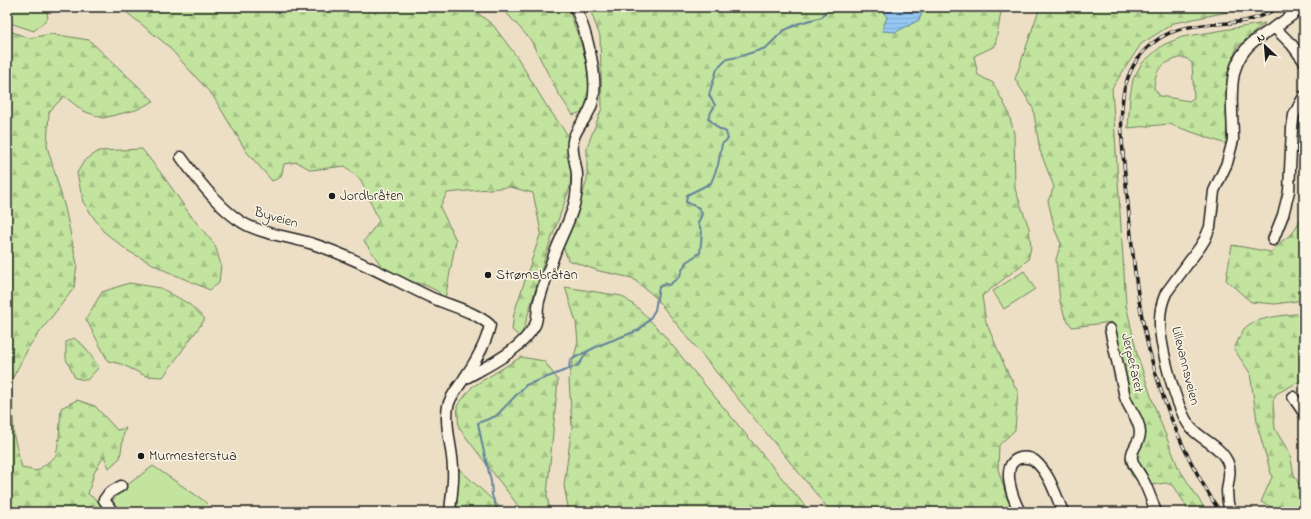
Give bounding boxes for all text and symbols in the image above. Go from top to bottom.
north arrow [1245,26,1285,66]
text: N [1254,29,1268,47]
place label: Jordbråten [340,186,404,207]
marker: Jordbråten [327,191,337,201]
street label: Byveien [250,201,301,235]
place label: Strømsbråtan [496,265,578,286]
marker: Strømsbråtan [483,270,493,280]
street label: Lillevannsveien [1165,324,1205,408]
street label: Jerpefaret [1115,331,1149,395]
place label: Murmesterstua [149,446,237,467]
marker: Murmesterstua [136,451,146,461]

